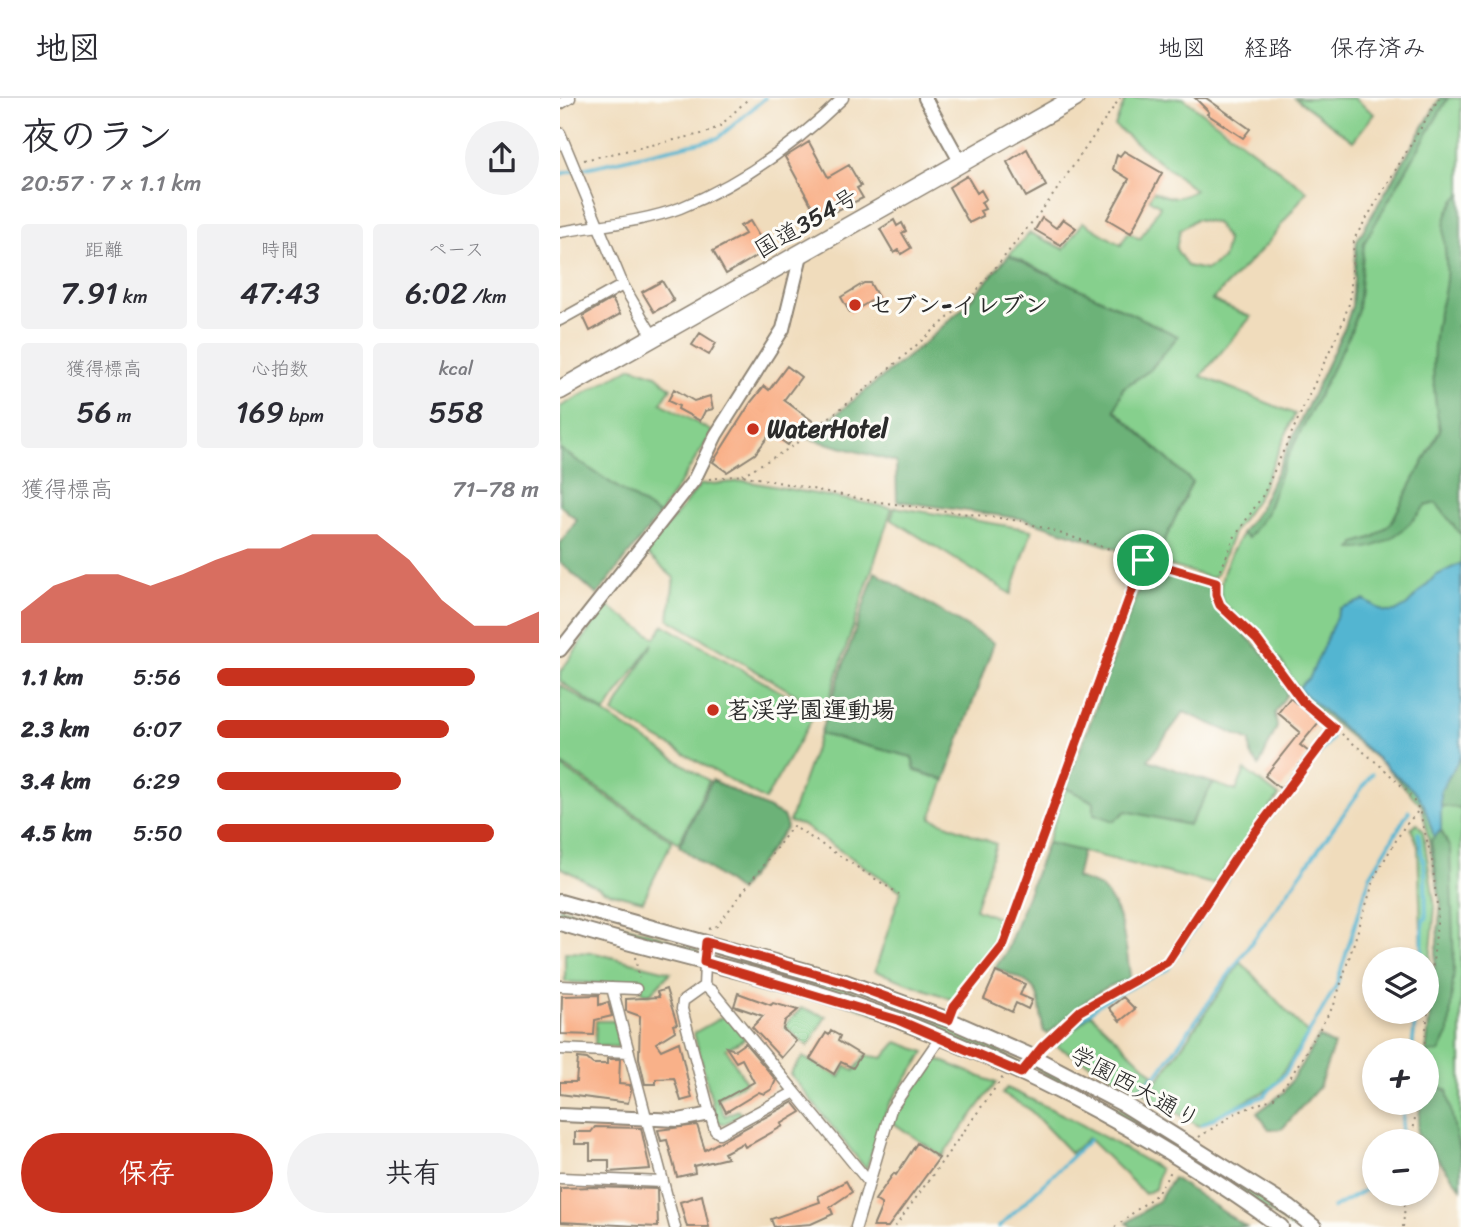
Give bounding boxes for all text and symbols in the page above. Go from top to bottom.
text: 地図 [35,19,101,77]
text: 地図 [1158,27,1206,69]
text: 経路 [1244,27,1292,69]
text: 保存済み [1330,27,1426,69]
text: 夜のラン [21,103,173,170]
button: share [465,121,539,195]
text: 20:57 · 7 × 1.1 km [21,163,201,204]
street label: 国道354号 [746,176,866,270]
text: 距離 [85,233,123,266]
text: 時間 [261,233,299,266]
text: ペース [428,233,484,266]
text: 7.91 [60,266,118,320]
text: 47:43 [240,266,320,320]
text: 6:02 [405,266,468,320]
text: km [118,280,148,313]
text: /km [468,280,507,313]
place label: セブン-イレブン [869,284,1048,326]
marker: セブン-イレブン [847,297,863,313]
text: 獲得標高 [66,352,142,385]
text: 心拍数 [251,352,309,385]
text: kcal [439,352,473,385]
text: 56 [77,385,112,439]
text: 169 [236,385,284,439]
text: 558 [429,385,483,439]
text: m [112,399,131,432]
text: bpm [284,399,324,432]
place label: WaterHotel [767,408,889,450]
marker: WaterHotel [745,421,761,437]
text: 獲得標高 [21,469,113,510]
text: 71–78 m [452,469,539,510]
pin [1113,530,1173,590]
icon: arrive [1124,541,1162,579]
text: 1.1 km [21,657,84,698]
text: 5:56 [133,657,181,698]
place label: 茗渓学園運動場 [727,689,895,731]
marker: 茗渓学園運動場 [705,702,721,718]
text: 2.3 km [21,709,90,750]
text: 6:07 [133,709,181,750]
text: 3.4 km [21,761,91,802]
text: 6:29 [133,761,180,802]
text: 4.5 km [21,813,92,854]
text: 5:50 [133,813,183,854]
map controls [1362,947,1439,1206]
button: layers [1362,947,1439,1024]
street label: 学園西大通り [1062,1034,1208,1140]
button: + [1362,1038,1439,1115]
button: − [1362,1129,1439,1206]
button: 保存 [21,1133,273,1213]
button: 共有 [287,1133,539,1213]

